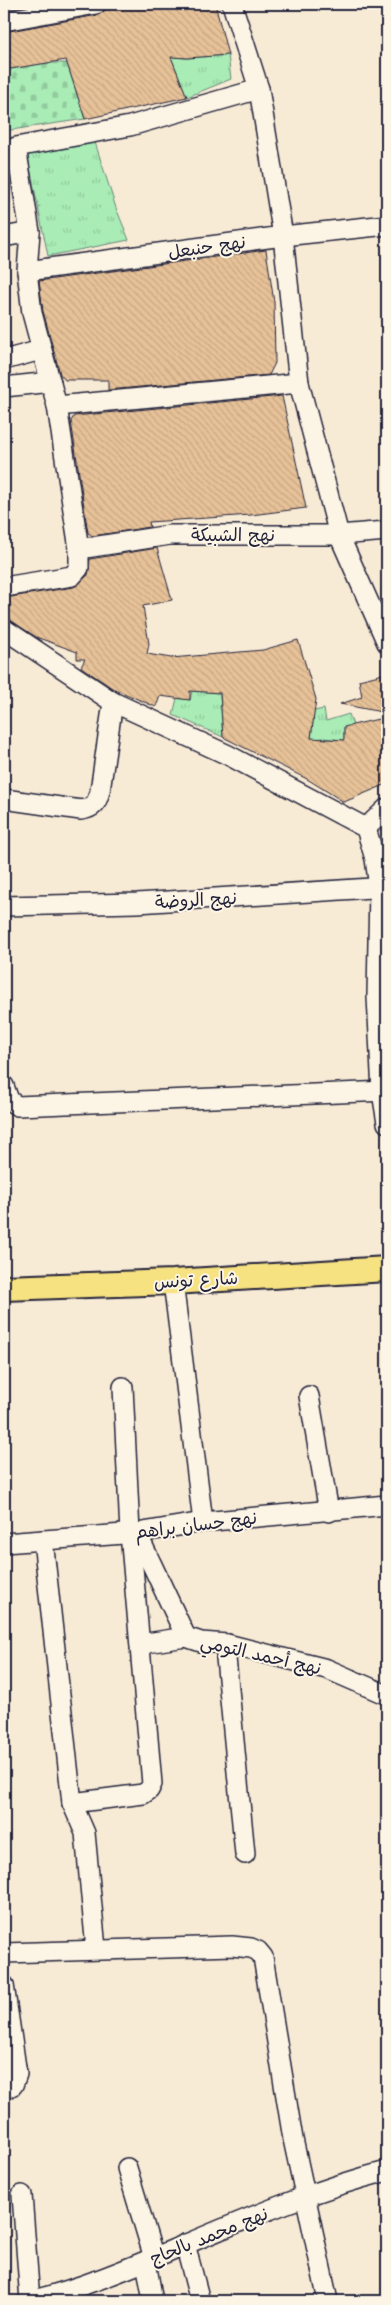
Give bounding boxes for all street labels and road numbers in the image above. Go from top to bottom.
street label: نهج حنبعل [167,230,247,264]
street label: نهج الشبيكة [191,523,275,547]
street label: نهج الروضة [154,886,238,914]
street label: شارع تونس [153,1266,239,1294]
street label: نهج حسان براهم [133,1506,259,1546]
street label: نهج أحمد التومي [197,1629,324,1684]
street label: نهج محمد بالحاج [146,2201,272,2271]

